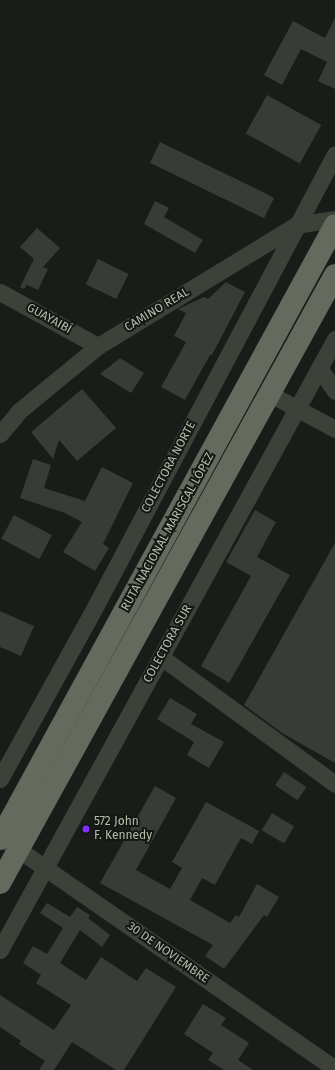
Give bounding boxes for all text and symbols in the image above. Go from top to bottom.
street label: CAMINO REAL [122,285,192,335]
street label: GUAYAIBÍ [24,301,74,337]
street label: COLECTORA NORTE [139,419,199,515]
street label: RUTA NACIONAL MARISCAL LÓPEZ [119,451,217,613]
street label: COLECTORA SUR [141,603,195,685]
place label: 572 John F. Kennedy [94,815,152,843]
marker: 572 John F. Kennedy [81,824,91,834]
street label: 30 DE NOVIEMBRE [124,919,212,987]

